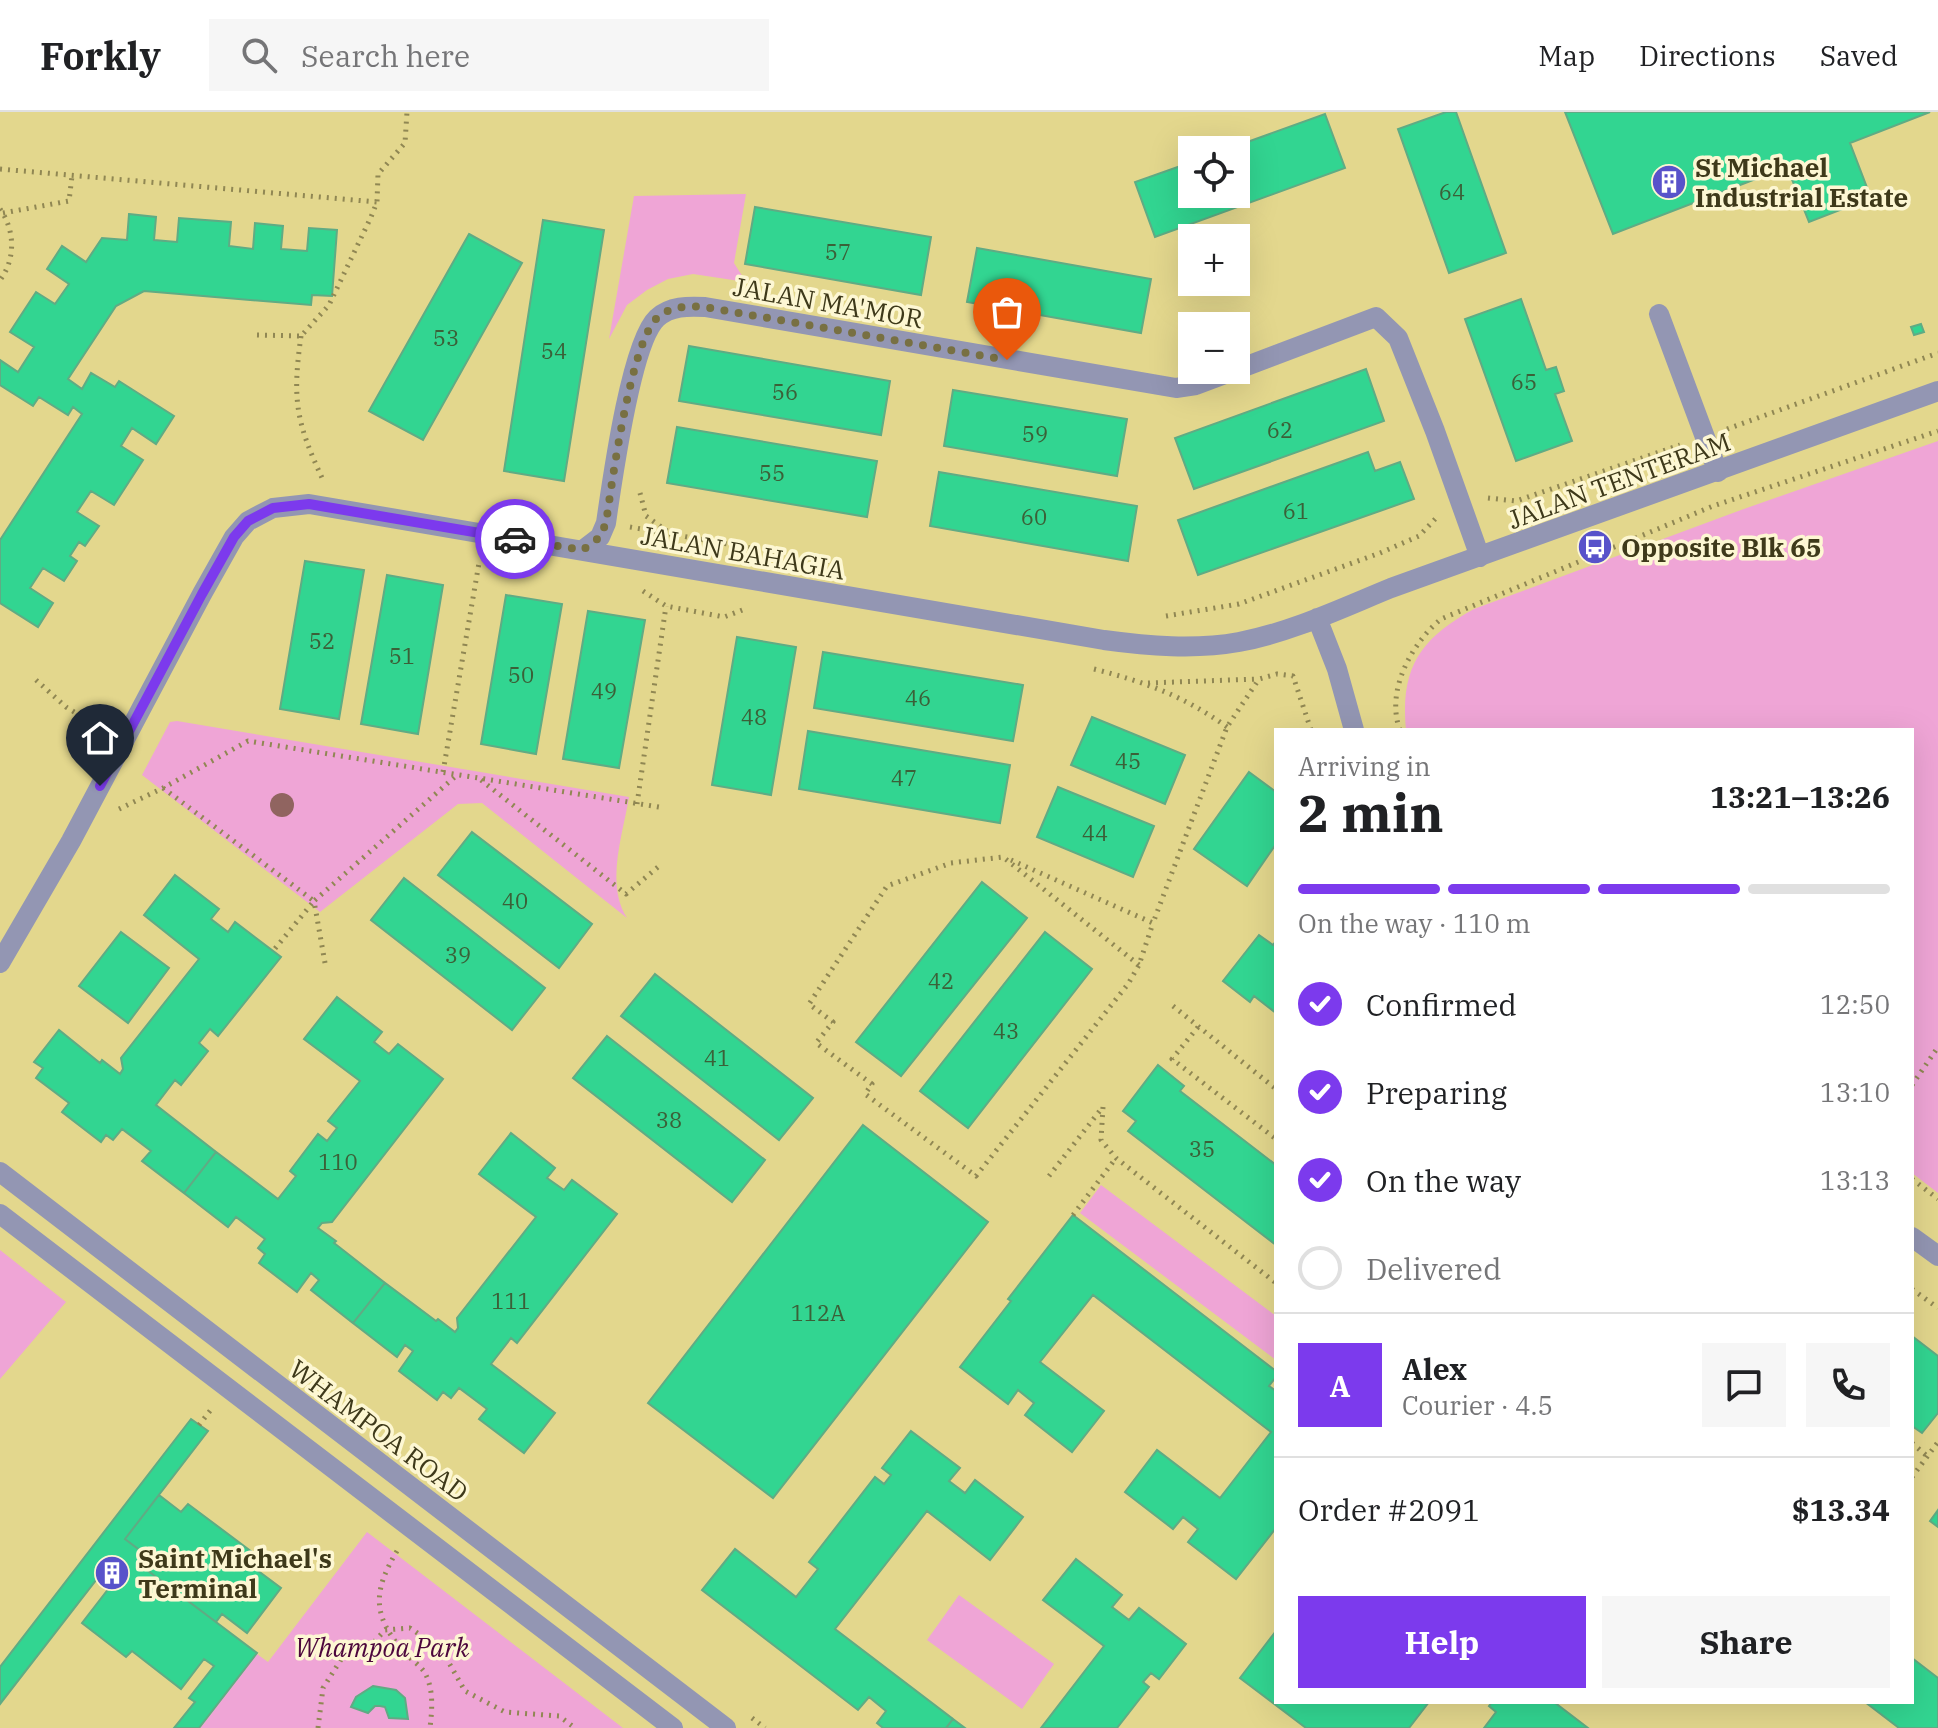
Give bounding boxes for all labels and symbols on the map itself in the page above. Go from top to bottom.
place label: St Michael Industrial Estate [1695,150,1908,214]
building icon: St Michael Industrial Estate [1650,163,1688,201]
house number: 64 [1439,177,1465,206]
house number: 57 [825,237,851,266]
street label: JALAN MA'MOR [730,269,926,336]
pin [973,278,1041,360]
house number: 53 [433,323,459,352]
house number: 54 [541,336,567,365]
house number: 65 [1511,367,1537,396]
house number: 56 [772,377,798,406]
house number: 62 [1267,415,1293,444]
house number: 59 [1022,419,1048,448]
street label: JALAN TENTERAM [1503,424,1735,536]
house number: 55 [759,458,785,487]
house number: 61 [1283,496,1309,525]
courier [475,499,555,579]
house number: 60 [1021,502,1047,531]
street label: JALAN BAHAGIA [638,517,848,587]
bus stop icon: Opposite Blk 65 [1576,528,1614,566]
place label: Opposite Blk 65 [1621,530,1822,564]
house number: 52 [309,626,335,655]
house number: 51 [389,641,415,670]
house number: 50 [508,660,534,689]
house number: 49 [591,676,617,705]
house number: 46 [905,683,931,712]
house number: 48 [741,702,767,731]
pin [66,704,134,786]
house number: 45 [1115,746,1141,775]
house number: 47 [891,763,917,792]
house number: 44 [1082,818,1108,847]
house number: 40 [502,886,528,915]
house number: 39 [445,940,471,969]
house number: 42 [928,966,954,995]
house number: 43 [993,1016,1019,1045]
house number: 41 [704,1043,730,1072]
house number: 38 [656,1105,682,1134]
house number: 35 [1189,1134,1215,1163]
house number: 110 [318,1147,358,1176]
house number: 111 [491,1286,531,1315]
house number: 112A [791,1298,845,1327]
street label: WHAMPOA ROAD [283,1352,475,1508]
place label: Saint Michael's Terminal [138,1541,332,1605]
building icon: Saint Michael's Terminal [93,1554,131,1592]
park label: Whampoa Park [295,1630,470,1664]

